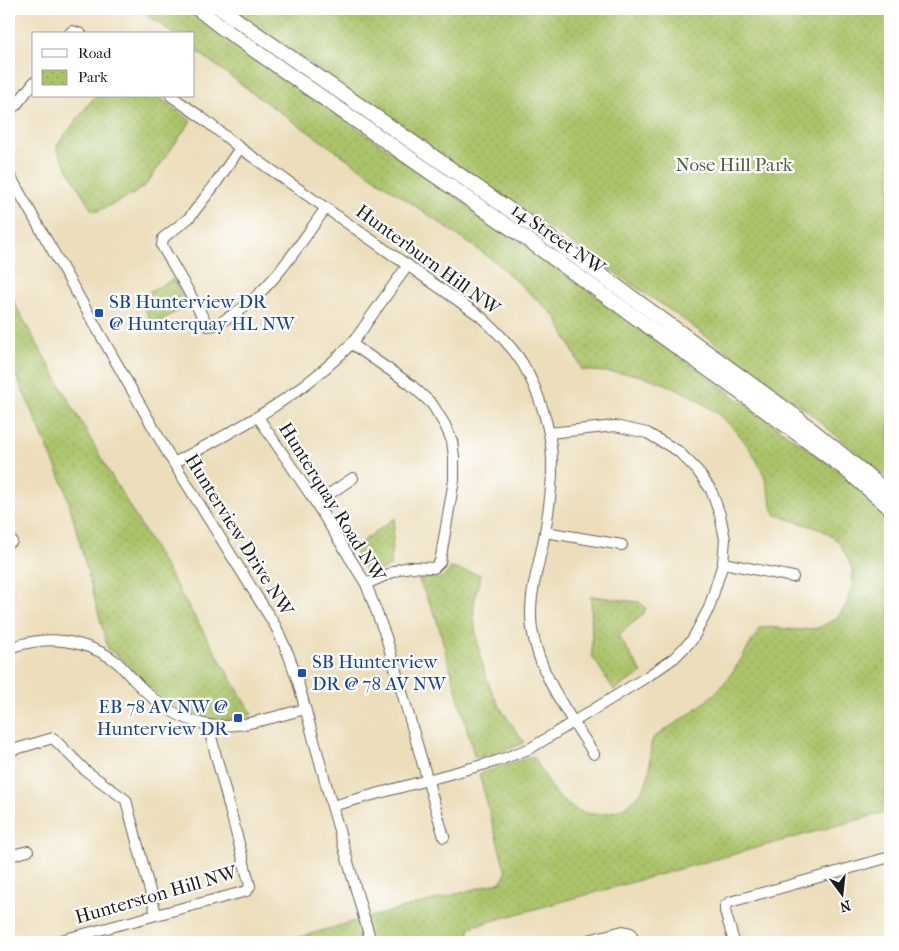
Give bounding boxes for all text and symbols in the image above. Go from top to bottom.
legend [32,32,195,98]
text: Road [78,44,112,62]
text: Park [78,68,108,86]
park label: Nose Hill Park [675,154,793,176]
street label: 14 Street NW [507,199,610,280]
street label: Hunterburn Hill NW [352,200,505,320]
place label: SB Hunterview DR @ Hunterquay HL NW [109,291,296,335]
marker: SB Hunterview DR @ Hunterquay HL NW [93,307,105,319]
street label: Hunterquay Road NW [274,418,391,587]
street label: Hunterview Drive NW [180,450,299,621]
place label: SB Hunterview DR @ 78 AV NW [312,651,447,695]
marker: SB Hunterview DR @ 78 AV NW [296,667,308,679]
place label: EB 78 AV NW @ Hunterview DR [97,696,229,740]
marker: EB 78 AV NW @ Hunterview DR [232,712,244,724]
street label: Hunterston Hill NW [72,861,241,929]
north arrow [816,868,866,918]
text: N [838,896,853,916]

